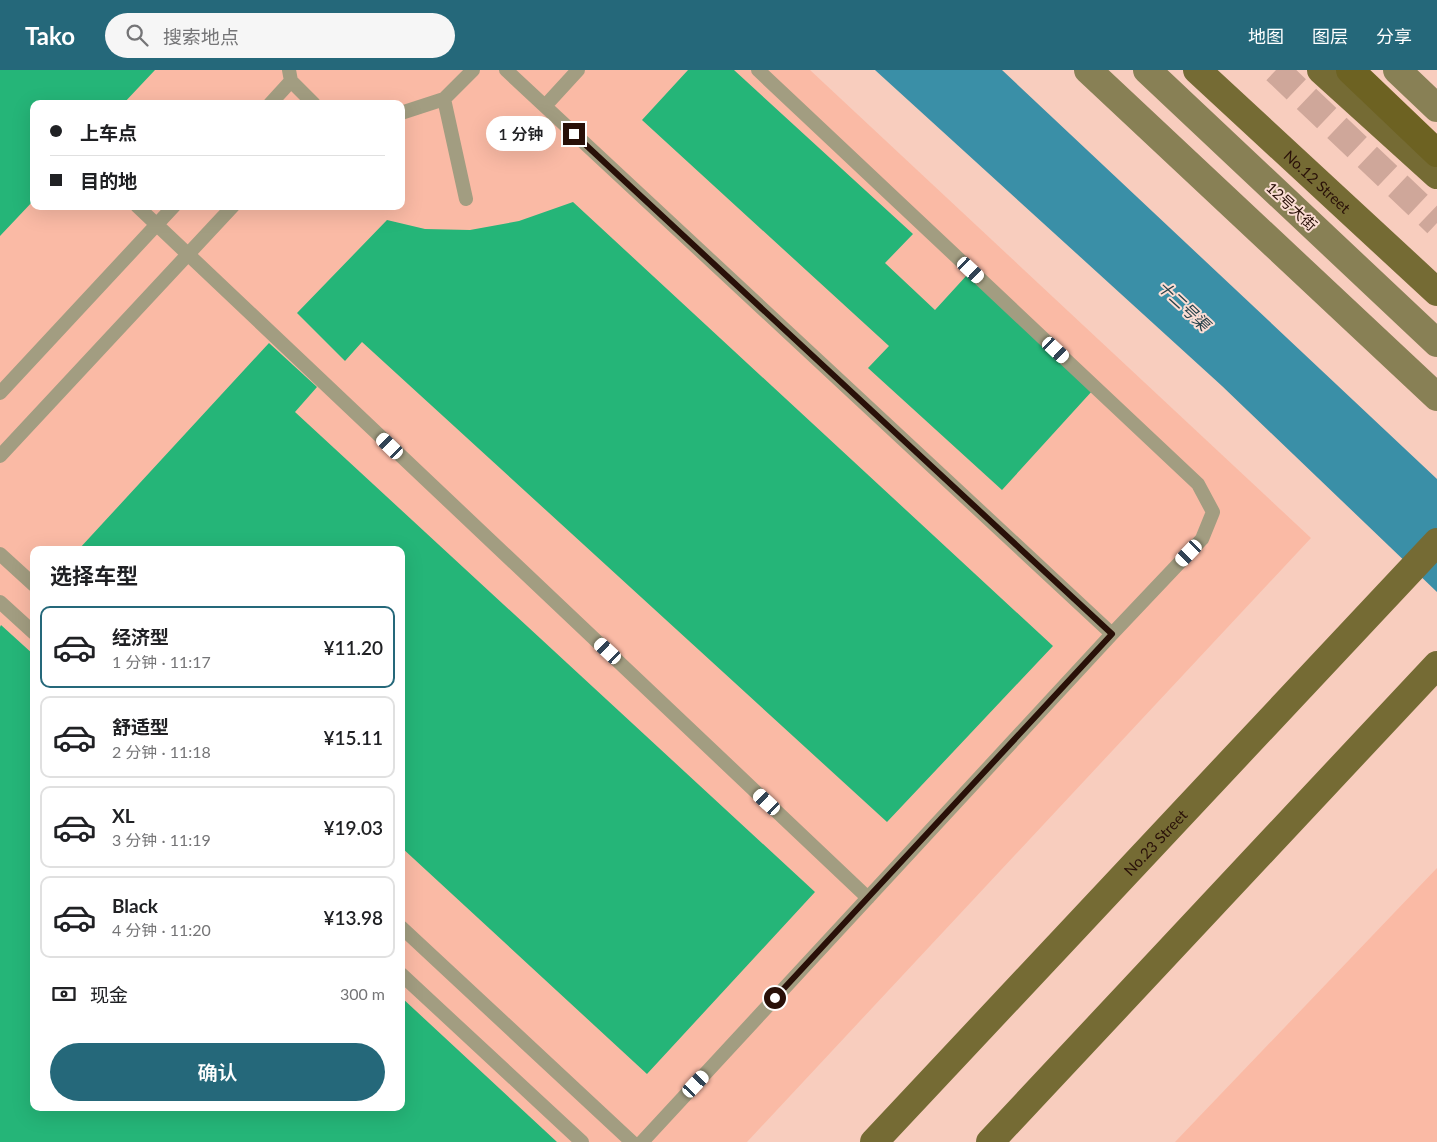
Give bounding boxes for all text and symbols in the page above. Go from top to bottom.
search box [105,13,455,58]
text: Tako [25,21,75,50]
icon: search [123,21,151,49]
text: 搜索地点 [163,25,239,48]
text: 地图 [1248,25,1284,47]
text: 图层 [1312,25,1348,47]
text: 分享 [1376,25,1412,47]
callout: 1 分钟 [486,116,556,152]
text: 上车点 [80,121,137,144]
route end [563,123,585,145]
text: 1 分钟 [498,124,544,143]
street label: No.12 Street [1280,146,1355,217]
text: 目的地 [80,169,137,192]
street label: 12号大街 [1263,178,1321,234]
car [954,254,987,286]
water label: 十二号渠 [1154,276,1215,335]
car [1039,334,1072,366]
car [373,430,406,462]
car [1173,537,1204,569]
text: 选择车型 [50,562,138,589]
icon: car [52,625,97,670]
text: 经济型 [112,625,169,648]
car [591,635,624,667]
text: ¥11.20 [323,636,383,659]
text: 1 分钟 · 11:17 [112,652,211,671]
icon: car [52,715,97,760]
text: 舒适型 [112,715,169,738]
text: ¥15.11 [323,726,383,749]
text: 2 分钟 · 11:18 [112,742,211,761]
car [750,786,783,818]
text: XL [112,804,135,827]
icon: car [52,805,97,850]
street label: No.23 Street [1120,805,1191,879]
text: ¥19.03 [323,816,383,839]
text: 3 分钟 · 11:19 [112,830,211,849]
text: Black [112,894,158,917]
icon: car [52,895,97,940]
text: ¥13.98 [323,906,383,929]
text: 4 分钟 · 11:20 [112,920,211,939]
icon: cash [50,980,78,1008]
text: 现金 [90,983,128,1006]
text: 300 m [340,984,385,1003]
route start [764,987,786,1009]
button: 确认 [50,1043,385,1101]
car [680,1068,711,1100]

